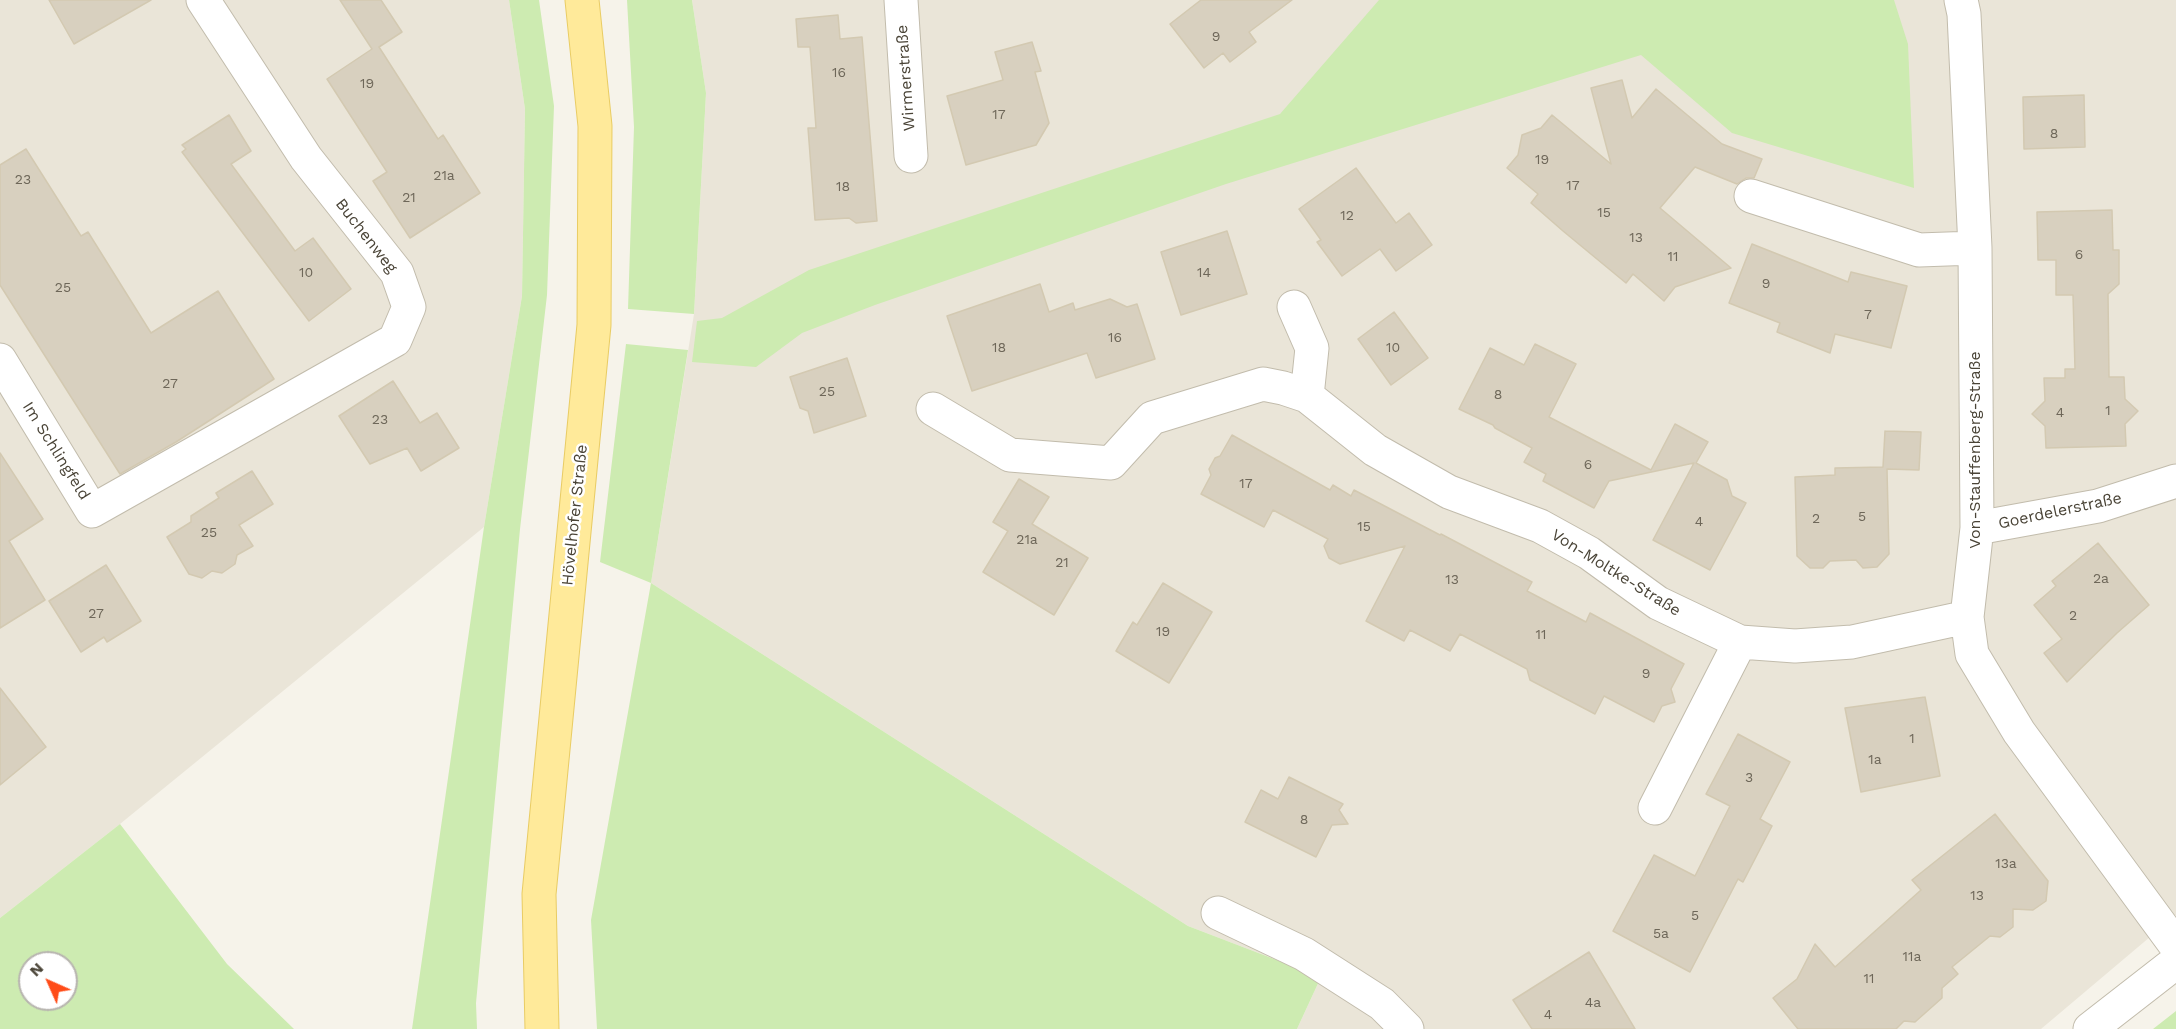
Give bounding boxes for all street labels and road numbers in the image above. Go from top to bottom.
street label: Wirmerstraße [893,24,919,132]
street label: Buchenweg [331,195,401,277]
street label: Von-Stauffenberg-Straße [1965,351,1985,549]
street label: Im Schlingfeld [18,398,94,504]
street label: Hövelhofer Straße [558,444,592,586]
street label: Goerdelerstraße [1996,489,2124,533]
street label: Von-Moltke-Straße [1548,525,1684,621]

